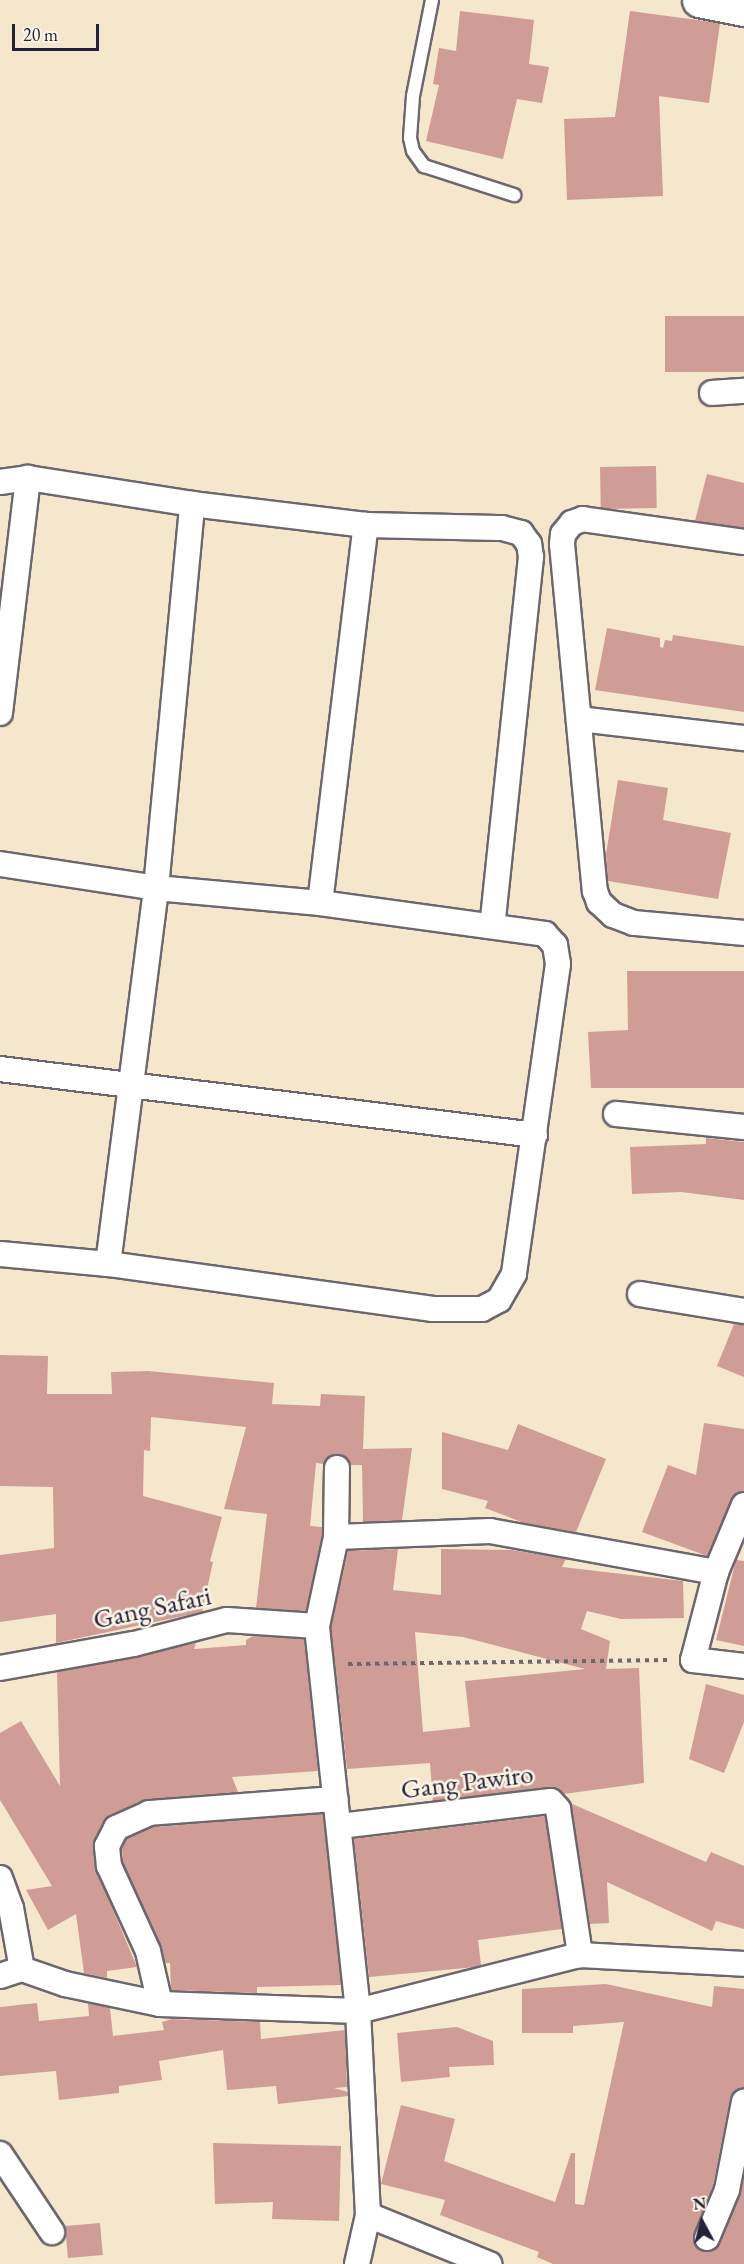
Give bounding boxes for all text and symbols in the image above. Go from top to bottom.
scale bar [15,12,102,50]
text: 20 m [23,23,58,46]
street label: Gang Safari [90,1579,214,1635]
street label: Gang Pawiro [399,1757,535,1805]
north arrow [672,2192,732,2252]
text: N [692,2192,707,2215]

